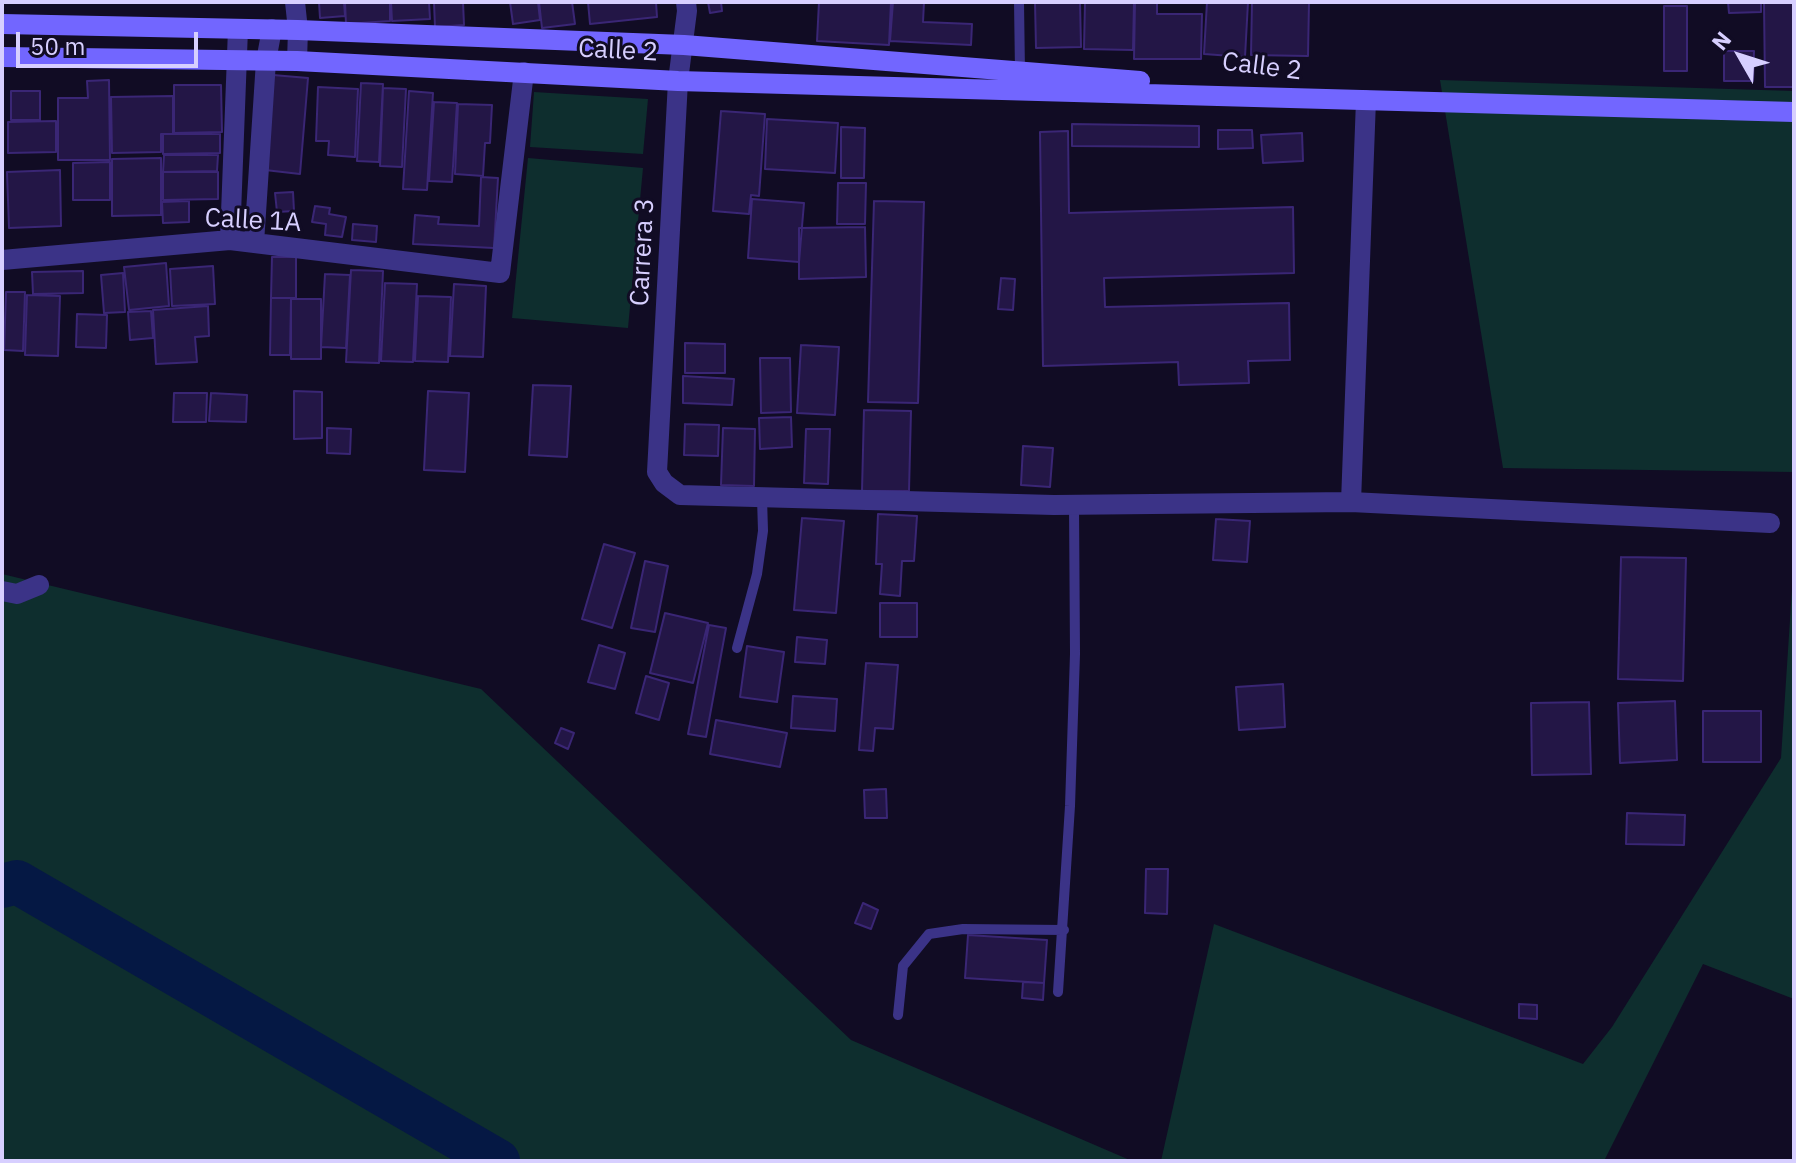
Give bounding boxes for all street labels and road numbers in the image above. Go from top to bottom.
street label: Calle 2 [577,33,659,69]
street label: Calle 2 [1220,47,1304,87]
street label: Carrera 3 [625,197,661,307]
street label: Calle 1A [204,203,302,239]

